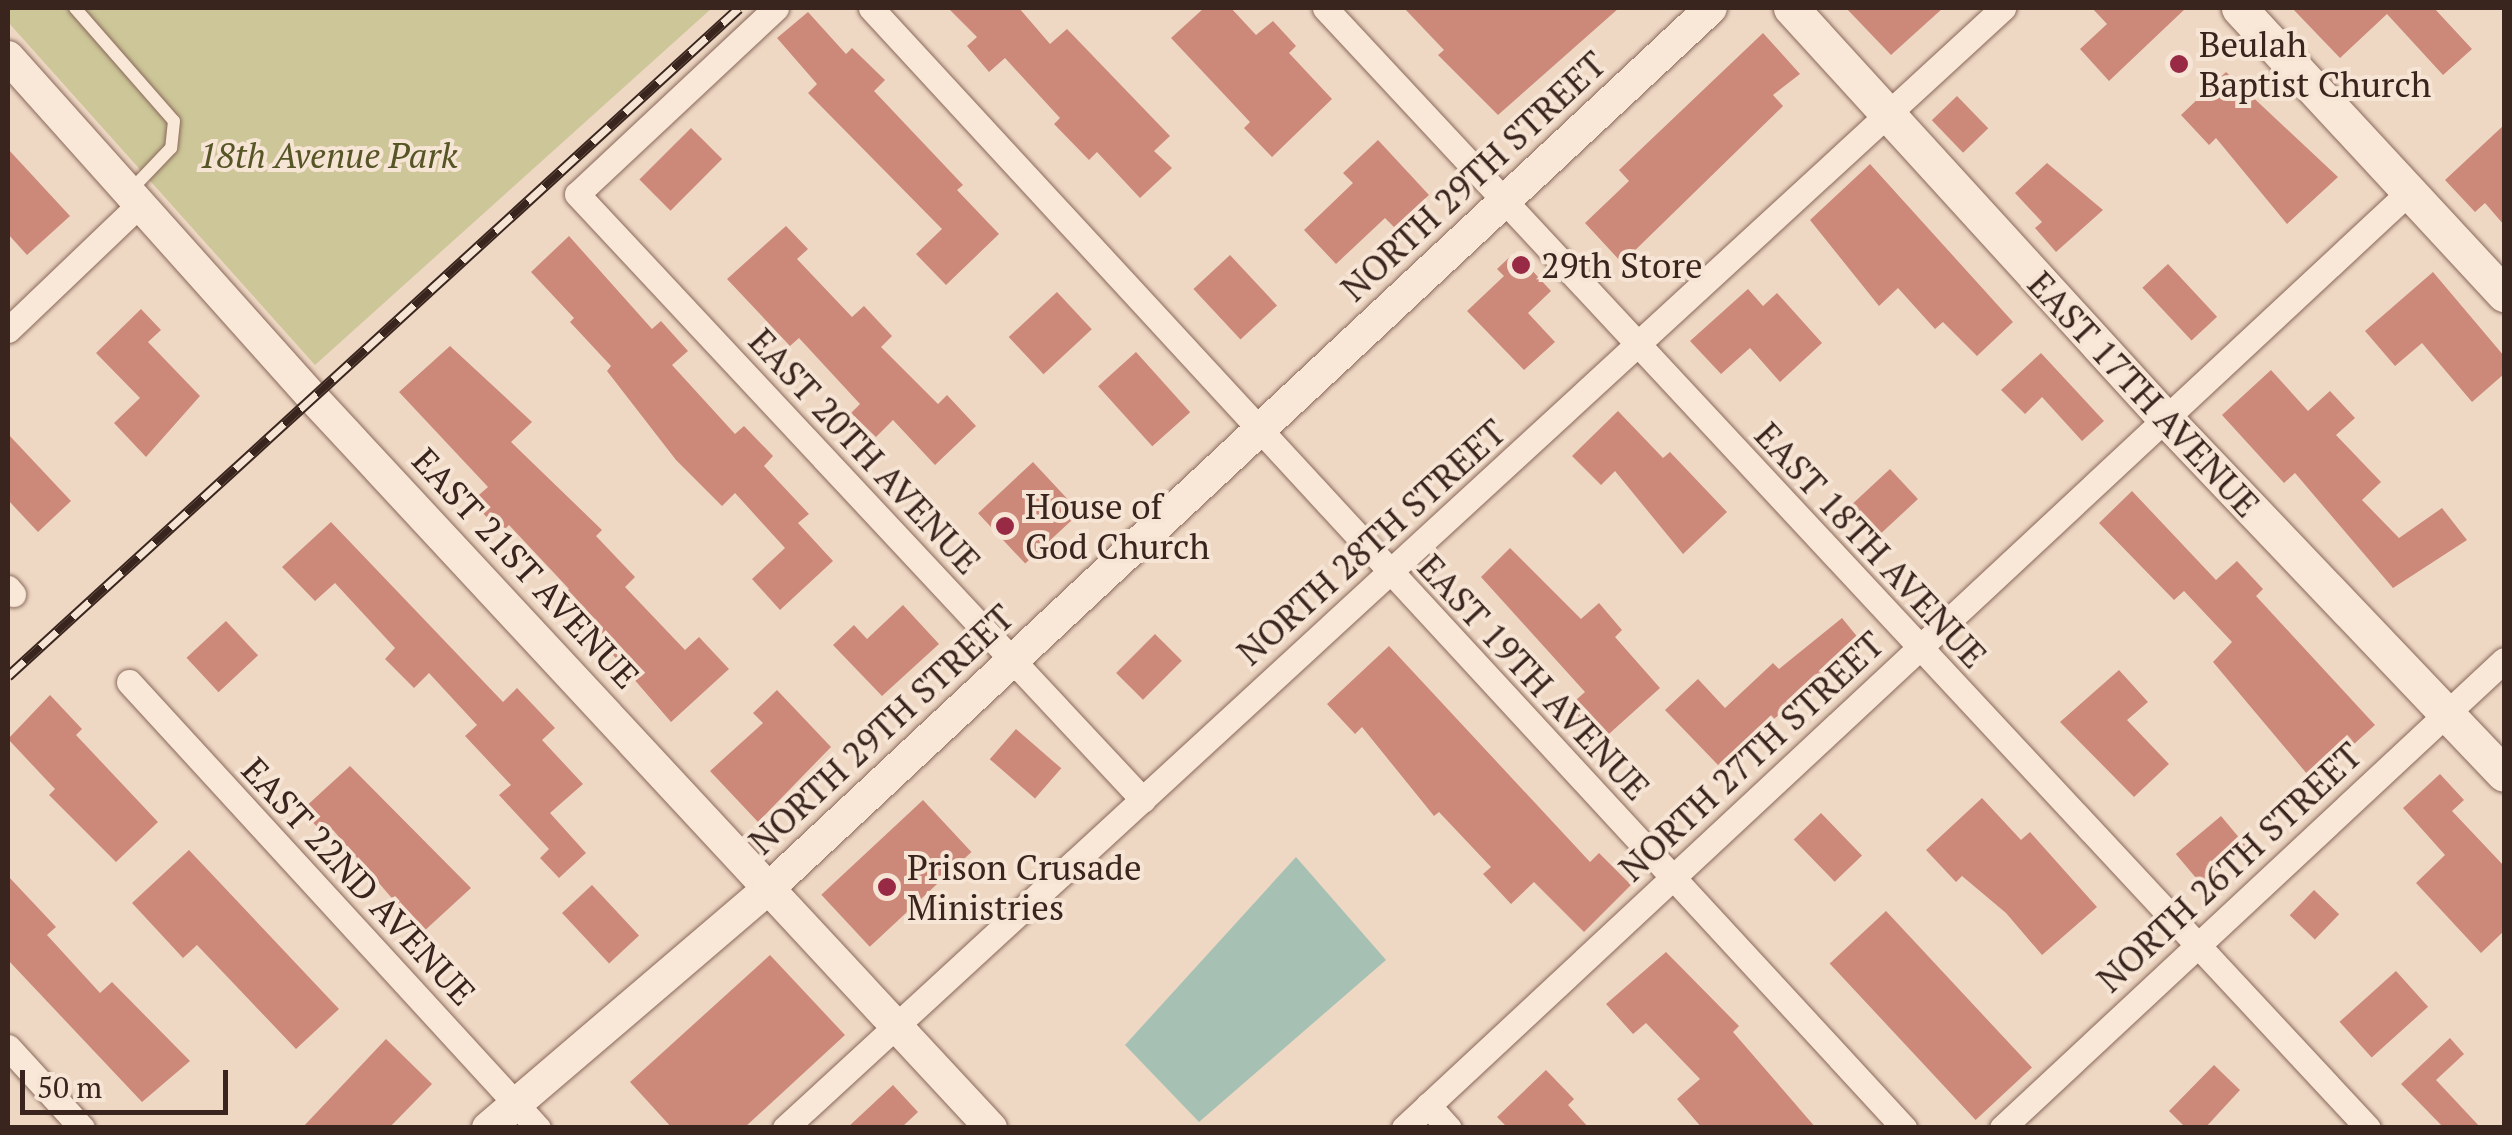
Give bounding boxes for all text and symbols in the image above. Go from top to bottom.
place label: Beulah Baptist Church [2199,23,2431,105]
street label: NORTH 29TH STREET [1332,43,1614,309]
marker: Beulah Baptist Church [2168,53,2190,75]
park label: 18th Avenue Park [198,134,458,176]
place label: 29th Store [1541,244,1702,286]
marker: 29th Store [1510,254,1532,276]
street label: EAST 17TH AVENUE [2019,263,2269,525]
street label: EAST 20TH AVENUE [740,320,990,582]
street label: NORTH 28TH STREET [1228,411,1514,673]
street label: EAST 18TH AVENUE [1746,414,1996,676]
street label: EAST 21ST AVENUE [404,439,648,697]
place label: House of God Church [1025,485,1210,567]
marker: House of God Church [994,515,1016,537]
street label: EAST 19TH AVENUE [1409,546,1659,808]
street label: NORTH 29TH STREET [740,596,1022,862]
street label: NORTH 27TH STREET [1610,623,1892,889]
street label: NORTH 26TH STREET [2088,734,2370,1000]
street label: EAST 22ND AVENUE [233,748,485,1014]
place label: Prison Crusade Ministries [907,846,1142,928]
marker: Prison Crusade Ministries [876,876,898,898]
scale bar [25,1050,232,1112]
text: 50 m [37,1067,102,1107]

